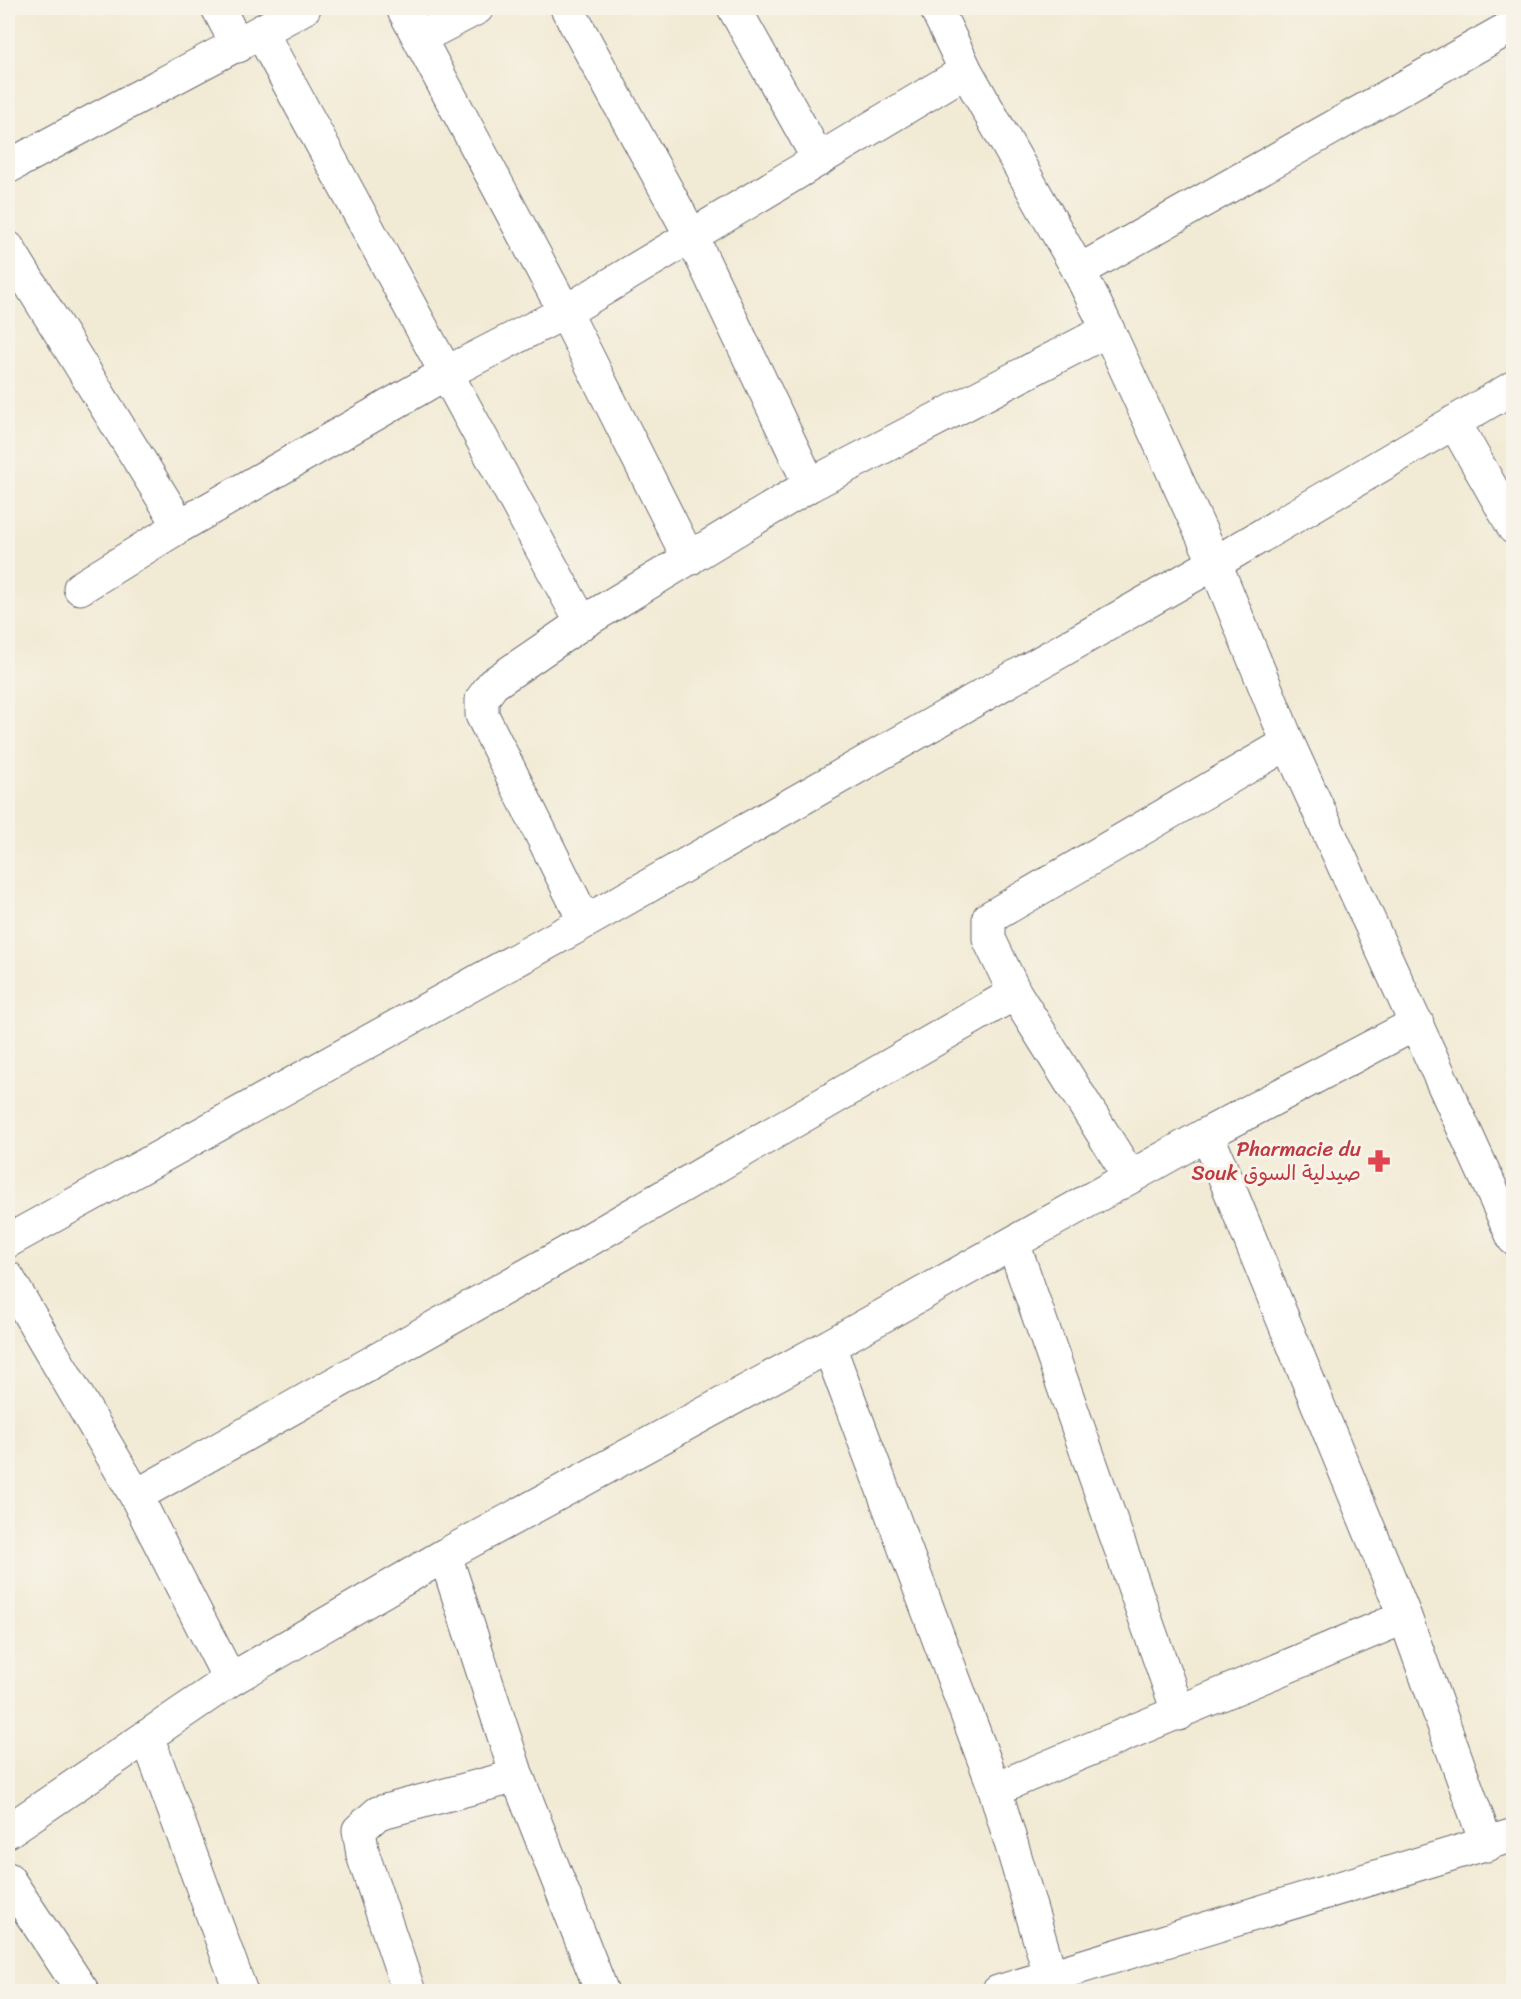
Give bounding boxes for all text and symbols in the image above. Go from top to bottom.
place label: Pharmacie du Souk صيدلية السوق [1191,1130,1362,1192]
pharmacy icon: Pharmacie du Souk صيدلية السوق [1366,1148,1392,1174]

